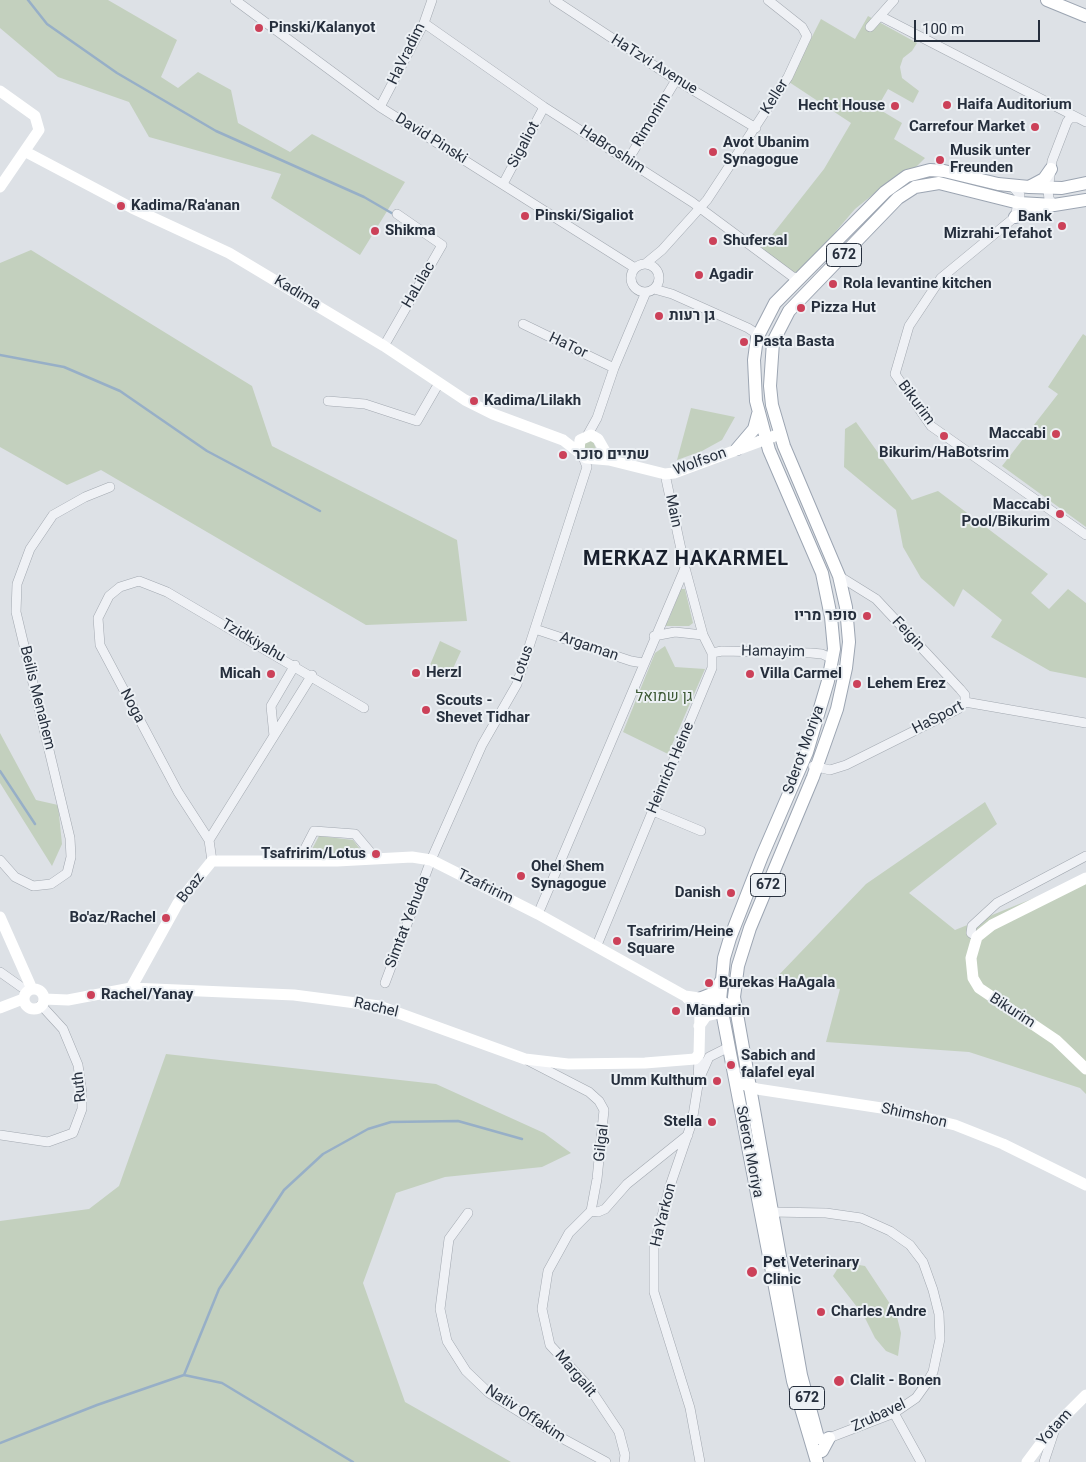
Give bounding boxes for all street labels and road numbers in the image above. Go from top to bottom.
street label: HaVradim [384,20,430,88]
street label: HaTzvi Avenue [607,31,701,99]
street label: Keller [757,76,793,118]
street label: Rimonim [629,90,675,150]
street label: David Pinski [392,110,470,168]
street label: Sigaliot [504,119,544,171]
street label: HaBroshim [576,122,648,178]
road number: 672 [826,244,862,266]
street label: HaLilac [399,259,439,311]
street label: Kadima [271,272,323,314]
street label: HaTor [546,329,590,363]
street label: Bikurim [894,377,938,429]
street label: Wolfson [671,444,729,480]
street label: Main [661,493,685,529]
street label: Feigin [888,613,928,655]
street label: Tzidkiyahu [218,615,288,667]
street label: Argaman [557,629,621,665]
street label: Hamayim [741,642,805,662]
street label: Lotus [508,643,538,685]
street label: Beilis Menahem [15,644,59,752]
street label: Noga [116,686,148,726]
street label: HaSport [909,697,967,739]
street label: Sderot Moriya [780,703,828,797]
street label: Heinrich Heine [644,720,698,816]
street label: Tzafririm [454,866,516,908]
street label: Boaz [174,869,208,907]
street label: Simtat Yehuda [382,873,434,971]
road number: 672 [750,874,786,896]
street label: Bikurim [986,990,1038,1032]
street label: Rachel [352,994,400,1022]
street label: Ruth [69,1071,91,1103]
street label: Shimshon [879,1100,949,1132]
street label: Sderot Moriya [731,1105,767,1199]
street label: Gilgal [591,1123,613,1163]
street label: HaYarkon [647,1181,681,1249]
street label: Margalit [550,1347,600,1401]
street label: Nativ Offakim [482,1381,568,1447]
road number: 672 [790,1386,824,1410]
street label: Zrubavel [849,1396,909,1436]
street label: Yotam [1034,1406,1076,1450]

